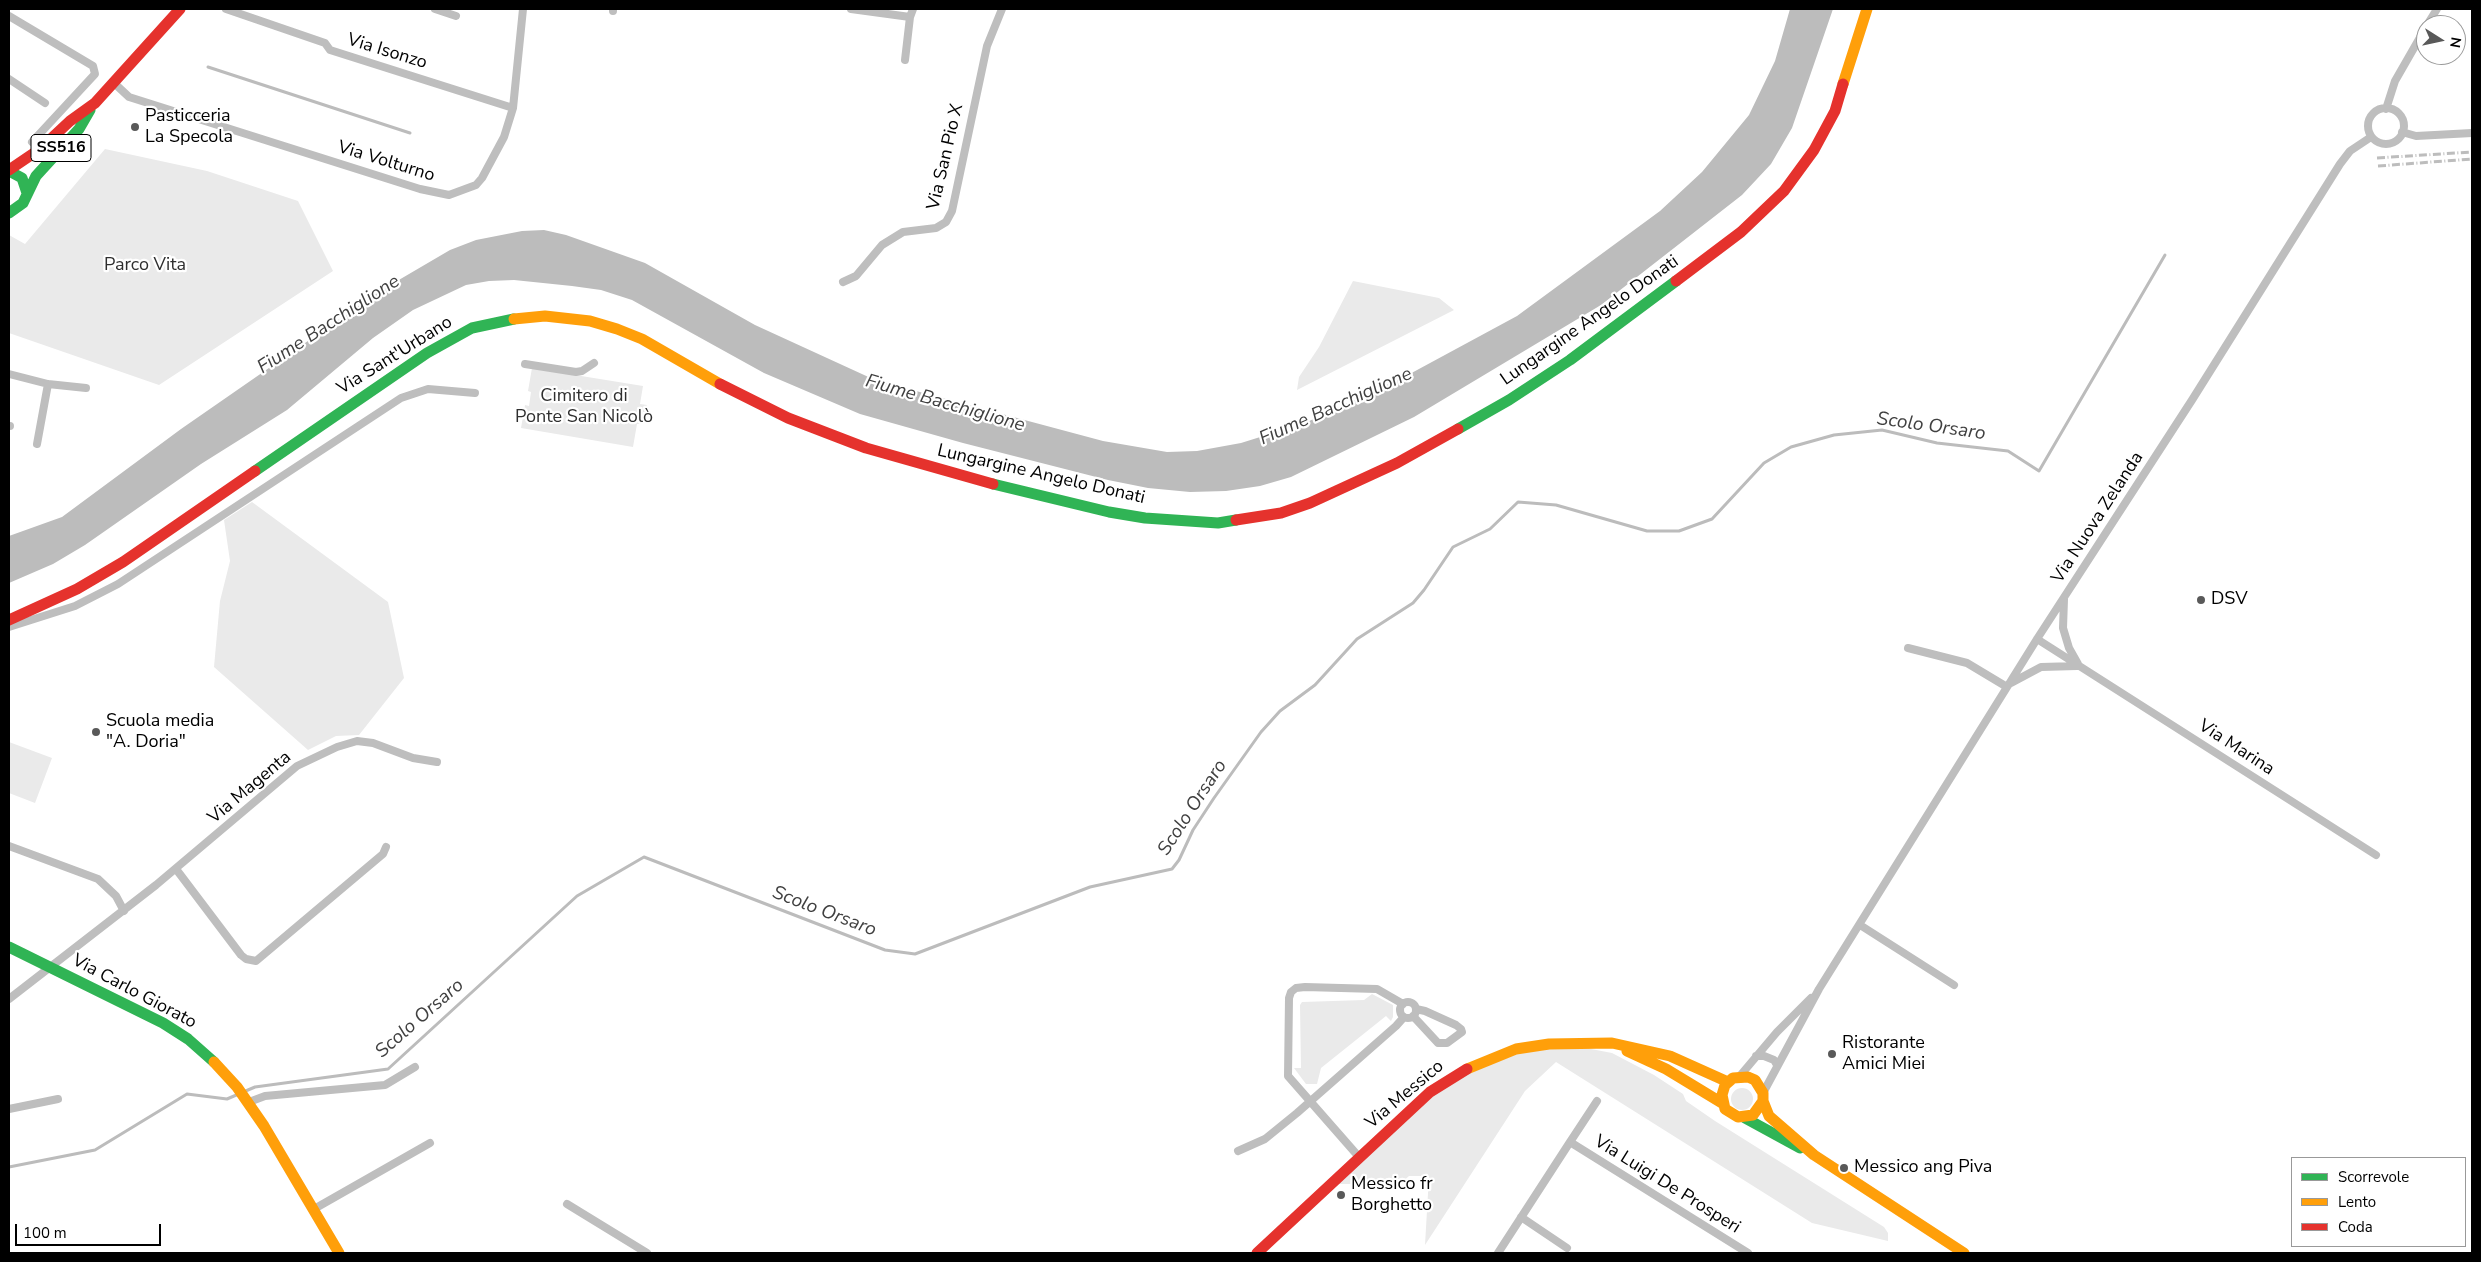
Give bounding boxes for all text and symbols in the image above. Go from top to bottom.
north arrow [2416,15,2466,65]
street label: Via Isonzo [344,30,430,74]
text: N [2445,36,2466,49]
street label: Via San Pio X [923,102,969,212]
place label: Pasticceria La Specola [145,106,233,148]
marker: Pasticceria La Specola [129,121,141,133]
road number: SS516 [31,134,91,162]
street label: Via Volturno [335,137,437,187]
street label: Lungargine Angelo Donati [1497,251,1683,391]
park label: Parco Vita [104,255,186,277]
water label: Fiume Bacchiglione [254,271,404,379]
street label: Via Sant'Urbano [333,312,457,400]
water label: Fiume Bacchiglione [1256,363,1416,451]
water label: Fiume Bacchiglione [863,370,1027,438]
park label: Cimitero di Ponte San Nicolò [515,386,653,428]
water label: Scolo Orsaro [1875,408,1987,446]
street label: Lungargine Angelo Donati [935,441,1147,509]
street label: Via Nuova Zelanda [2047,448,2149,588]
place label: DSV [2211,589,2248,611]
marker: DSV [2195,594,2207,606]
place label: Scuola media "A. Doria" [106,711,214,754]
street label: Via Marina [2194,716,2278,780]
marker: Scuola media "A. Doria" [90,726,102,738]
street label: Via Magenta [204,747,296,829]
water label: Scolo Orsaro [1154,756,1232,860]
water label: Scolo Orsaro [769,882,879,942]
street label: Via Carlo Giorato [68,950,200,1034]
water label: Scolo Orsaro [371,974,469,1064]
place label: Ristorante Amici Miei [1842,1033,1925,1076]
marker: Ristorante Amici Miei [1826,1048,1838,1060]
street label: Via Messico [1362,1056,1448,1134]
street label: Via Luigi De Prosperi [1590,1131,1744,1239]
place label: Messico ang Piva [1854,1157,1992,1179]
legend [2291,1157,2466,1247]
marker: Messico ang Piva [1838,1162,1850,1174]
text: Scorrevole [2338,1167,2409,1187]
place label: Messico fr Borghetto [1351,1174,1433,1216]
marker: Messico fr Borghetto [1335,1189,1347,1201]
text: Lento [2338,1192,2376,1212]
scale bar [18,1214,164,1246]
text: Coda [2338,1217,2373,1237]
text: 100 m [23,1223,67,1243]

